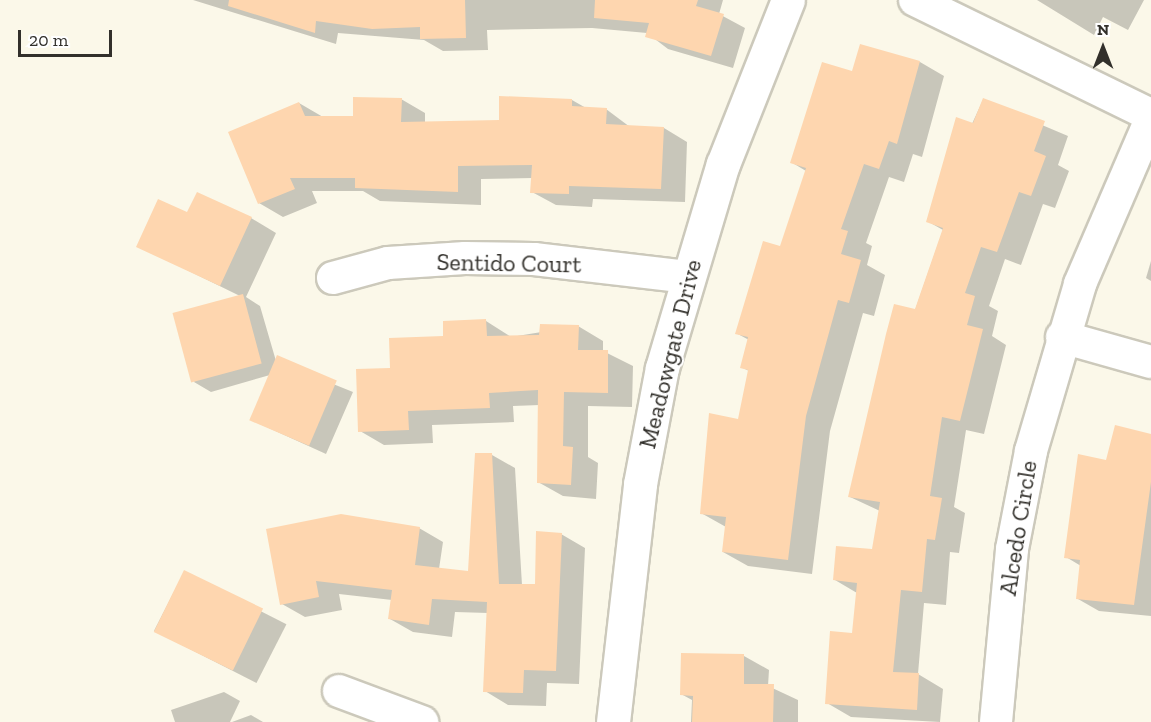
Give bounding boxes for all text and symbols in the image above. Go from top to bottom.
scale bar [21,18,116,56]
north arrow [1073,18,1133,78]
text: N [1097,20,1109,39]
text: 20 m [29,29,68,51]
street label: Sentido Court [436,247,582,279]
street label: Meadowgate Drive [633,257,707,451]
street label: Alcedo Circle [993,458,1043,598]

